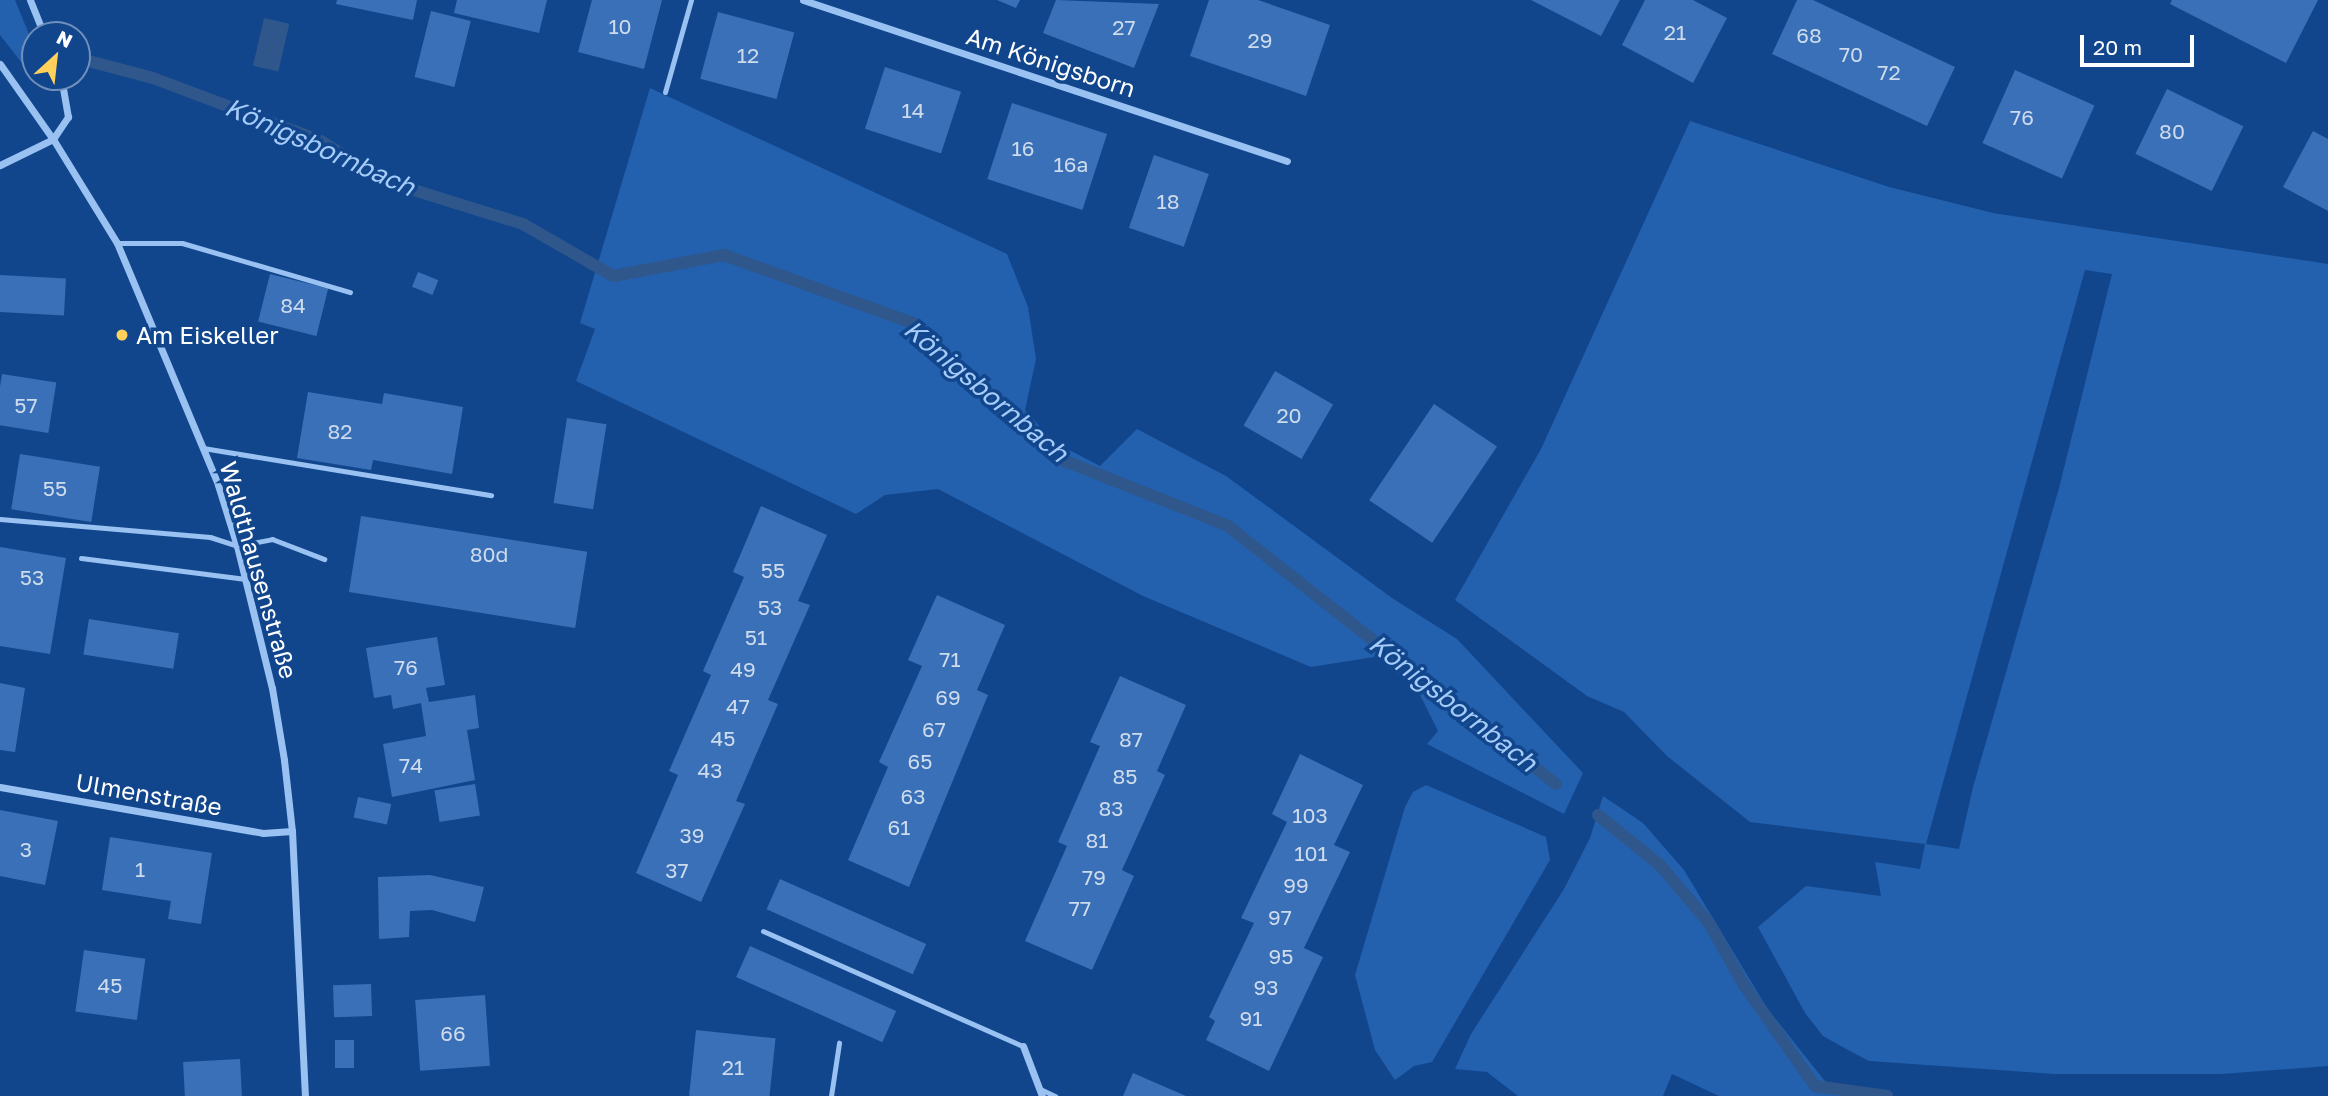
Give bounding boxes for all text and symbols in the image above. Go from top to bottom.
house number: 10 [608,13,632,39]
house number: 27 [1112,14,1136,40]
house number: 21 [1664,19,1686,45]
north arrow [21,21,91,91]
street label: Am Königsborn [963,21,1139,103]
scale bar [2083,21,2197,65]
house number: 68 [1796,22,1822,48]
text: N [53,25,77,52]
house number: 29 [1248,27,1272,53]
text: 20 m [2093,34,2142,60]
house number: 70 [1839,41,1863,67]
house number: 12 [737,42,759,68]
house number: 72 [1877,59,1901,85]
water label: Königsbornbach [220,91,420,203]
house number: 14 [902,97,924,123]
house number: 76 [2010,104,2034,130]
house number: 80 [2159,118,2185,144]
house number: 16 [1012,135,1034,161]
house number: 16a [1054,151,1088,177]
house number: 18 [1157,188,1179,214]
house number: 84 [280,292,306,318]
water label: Königsbornbach [898,313,1074,469]
place label: Am Eiskeller [136,321,279,349]
marker: Am Eiskeller [114,327,130,343]
house number: 57 [14,392,38,418]
house number: 20 [1276,402,1302,428]
house number: 82 [328,418,352,444]
street label: Waldthausenstraße [214,458,304,682]
house number: 55 [43,475,67,501]
house number: 80d [470,541,508,567]
house number: 55 [761,557,785,583]
house number: 53 [20,564,44,590]
house number: 53 [758,594,782,620]
house number: 51 [745,624,767,650]
water label: Königsbornbach [1363,628,1543,778]
house number: 71 [939,646,961,672]
house number: 76 [394,654,418,680]
house number: 49 [730,656,756,682]
house number: 69 [935,684,961,710]
house number: 47 [726,693,750,719]
house number: 67 [922,716,946,742]
house number: 45 [711,725,735,751]
house number: 87 [1119,726,1143,752]
house number: 65 [908,748,932,774]
house number: 74 [399,752,423,778]
house number: 43 [697,757,723,783]
house number: 85 [1113,763,1137,789]
street label: Ulmenstraße [74,767,224,821]
house number: 63 [901,783,925,809]
house number: 83 [1098,795,1124,821]
house number: 103 [1292,802,1328,828]
house number: 61 [888,814,910,840]
house number: 39 [680,822,704,848]
house number: 81 [1086,827,1108,853]
house number: 3 [20,836,32,862]
house number: 101 [1294,840,1328,866]
house number: 1 [135,856,145,882]
house number: 37 [665,857,689,883]
house number: 79 [1082,864,1106,890]
house number: 99 [1283,872,1309,898]
house number: 77 [1069,895,1091,921]
house number: 97 [1268,904,1292,930]
house number: 95 [1269,943,1293,969]
house number: 45 [98,972,122,998]
house number: 93 [1254,974,1278,1000]
house number: 91 [1240,1005,1262,1031]
house number: 66 [440,1020,466,1046]
house number: 21 [722,1054,744,1080]

